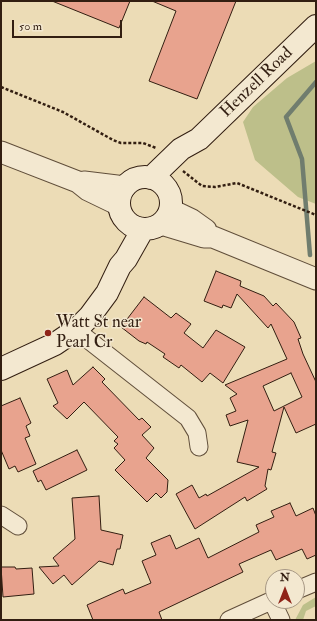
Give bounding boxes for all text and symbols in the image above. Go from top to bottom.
scale bar [14,12,124,38]
text: 50 m [19,19,42,34]
street label: Henzell Road [217,43,297,123]
place label: Watt St near Pearl Cr [56,313,141,353]
marker: Watt St near Pearl Cr [43,328,53,338]
north arrow [265,569,305,609]
text: N [280,571,290,584]

